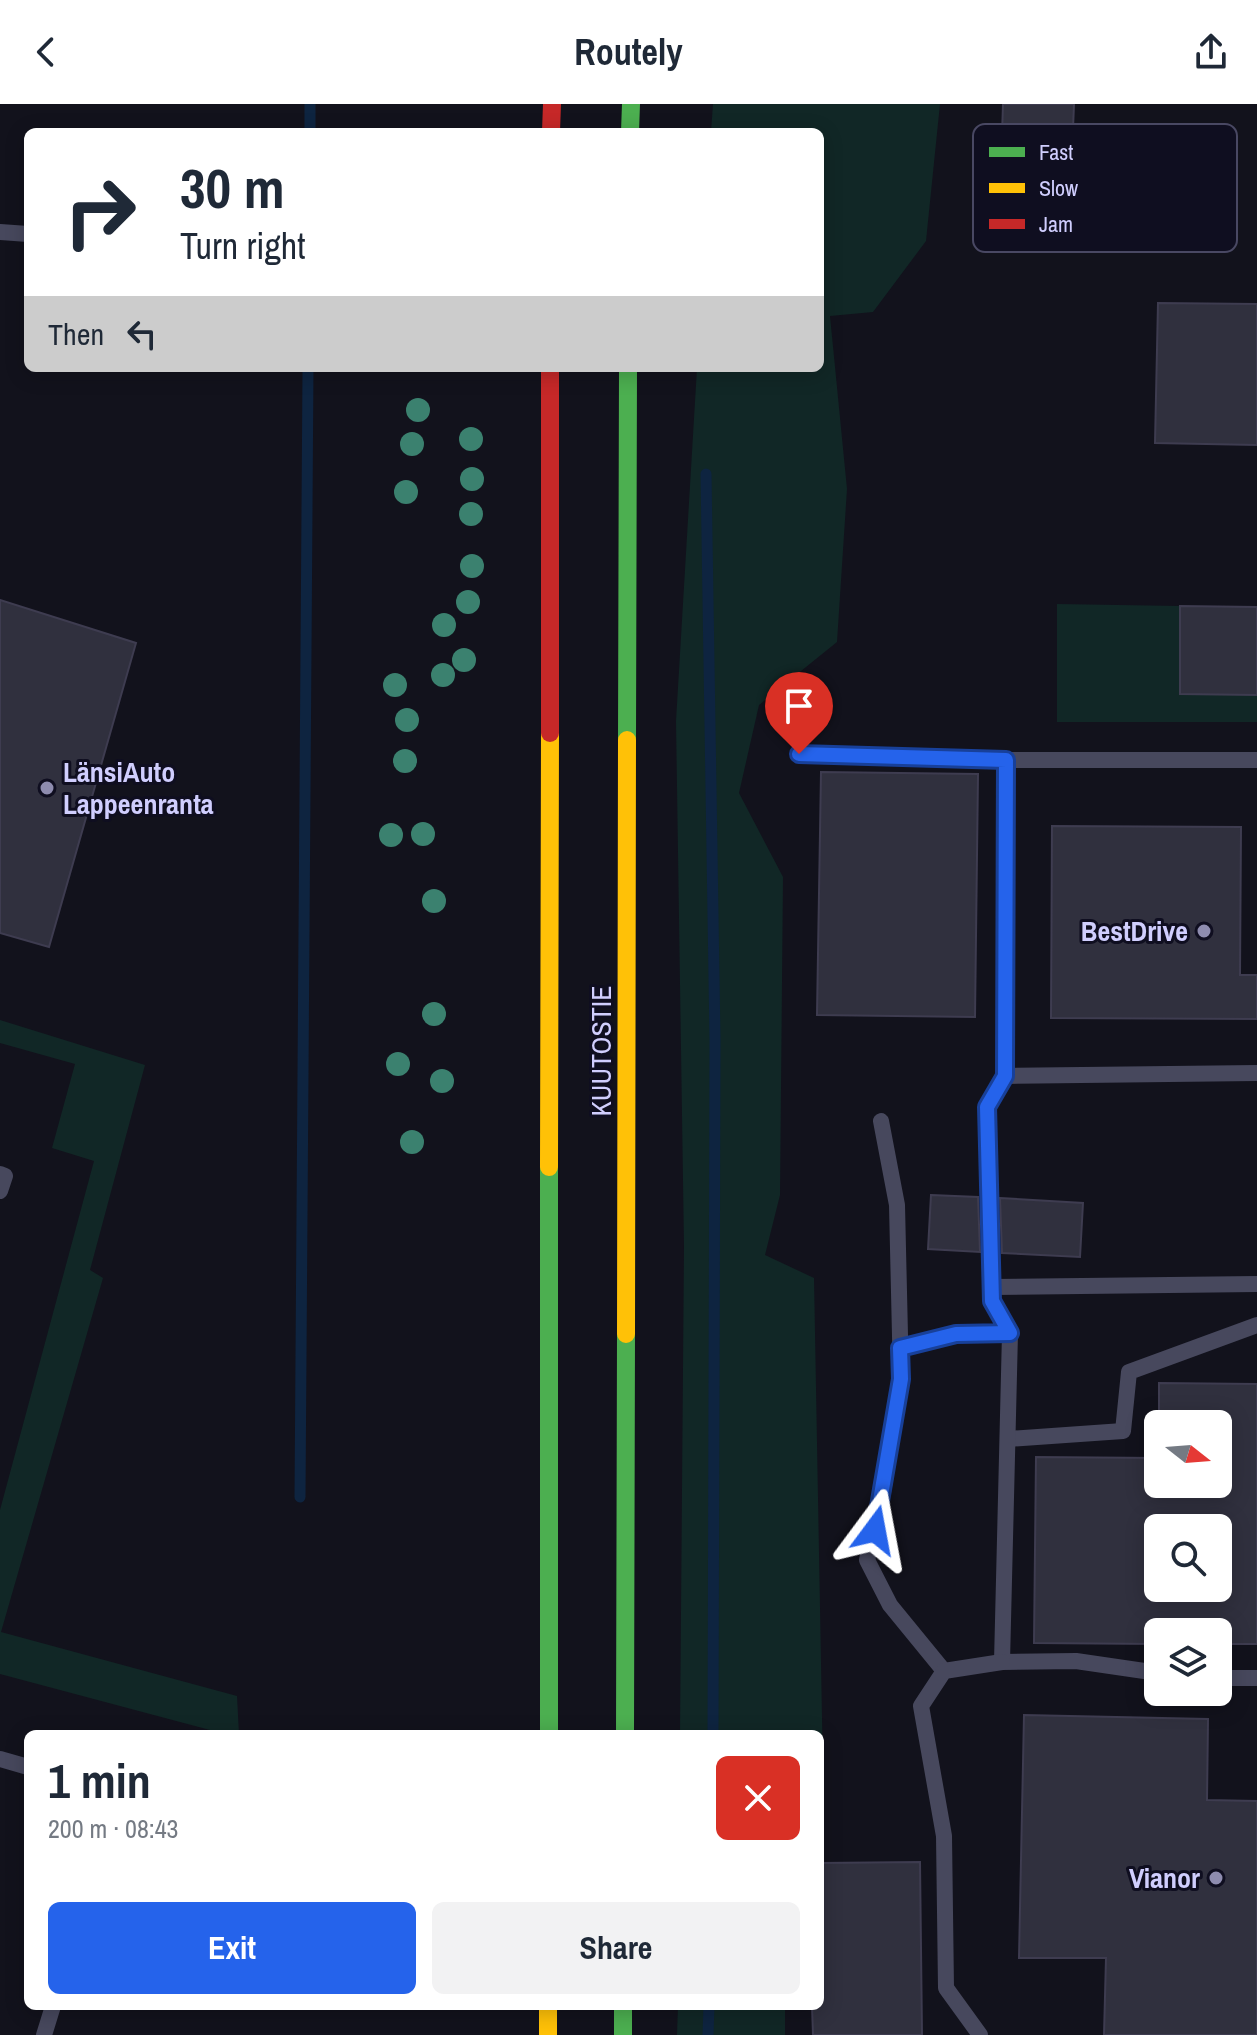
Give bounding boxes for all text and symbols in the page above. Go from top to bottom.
text: Routely [574,28,683,76]
icon: back [24,30,68,74]
icon: share [1189,30,1233,74]
legend [973,124,1237,252]
text: Fast [1039,137,1073,167]
text: 30 m [180,150,285,225]
icon: right [48,160,152,264]
text: Slow [1039,173,1078,203]
text: Jam [1039,209,1073,239]
text: Turn right [180,222,305,270]
icon: left [120,312,164,356]
text: Then [48,314,104,354]
pin [765,672,833,754]
icon: arrive [777,684,821,728]
place label: LänsiAuto Lappeenranta [63,753,214,823]
marker: LänsiAuto Lappeenranta [38,779,56,797]
place label: BestDrive [1081,912,1188,950]
marker: BestDrive [1195,922,1213,940]
street label: KUUTOSTIE [582,985,620,1117]
north arrow [1144,1410,1232,1498]
map controls [1144,1410,1232,1706]
position arrow [833,1488,917,1572]
button: search [1144,1514,1232,1602]
button: layers [1144,1618,1232,1706]
text: 1 min [48,1748,151,1813]
button: close [716,1756,800,1840]
text: 200 m · 08:43 [48,1811,178,1846]
place label: Vianor [1129,1859,1200,1897]
marker: Vianor [1207,1869,1225,1887]
button: Exit [48,1902,416,1994]
button: Share [432,1902,800,1994]

